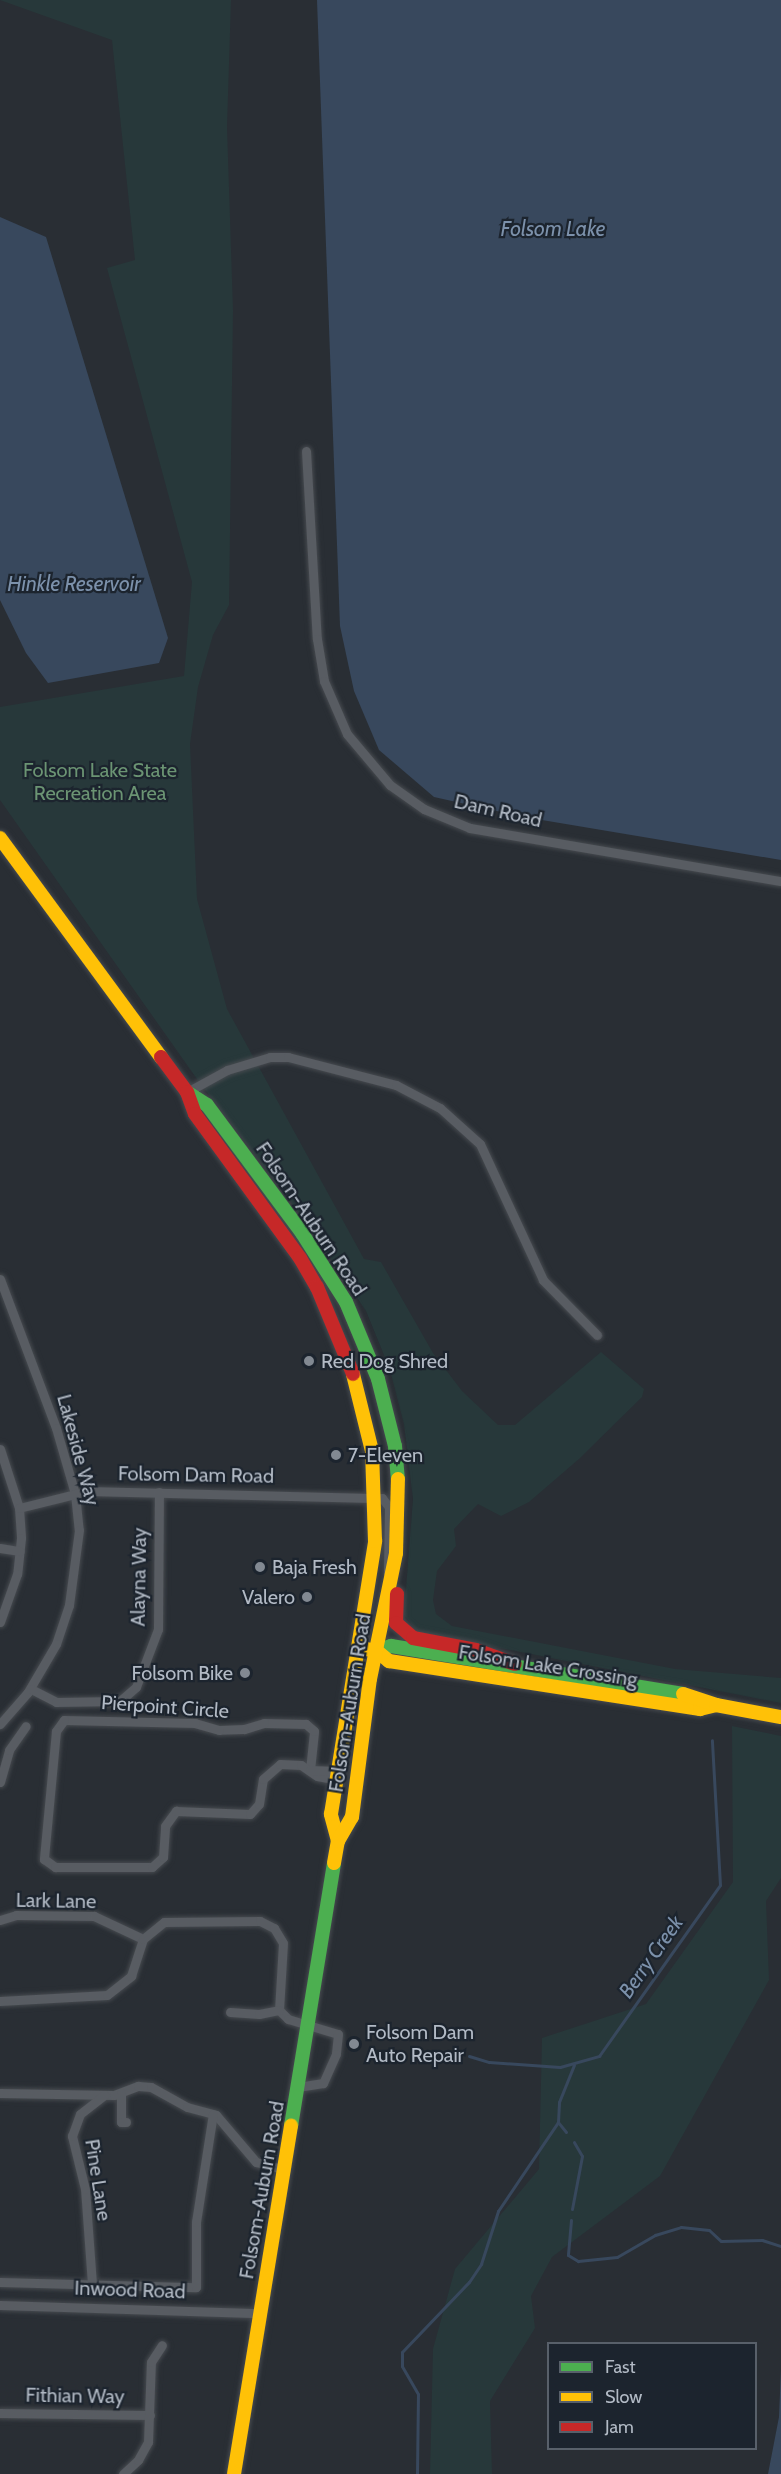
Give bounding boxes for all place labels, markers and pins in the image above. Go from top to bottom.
place label: Red Dog Shred [321,1349,448,1373]
marker: Red Dog Shred [302,1354,316,1368]
place label: 7-Eleven [348,1443,423,1467]
marker: 7-Eleven [329,1448,343,1462]
place label: Baja Fresh [272,1555,357,1579]
marker: Baja Fresh [253,1560,267,1574]
place label: Valero [242,1585,295,1609]
marker: Valero [300,1590,314,1604]
place label: Folsom Bike [132,1661,233,1685]
marker: Folsom Bike [238,1666,252,1680]
place label: Folsom Dam Auto Repair [366,2020,474,2067]
marker: Folsom Dam Auto Repair [347,2037,361,2051]

